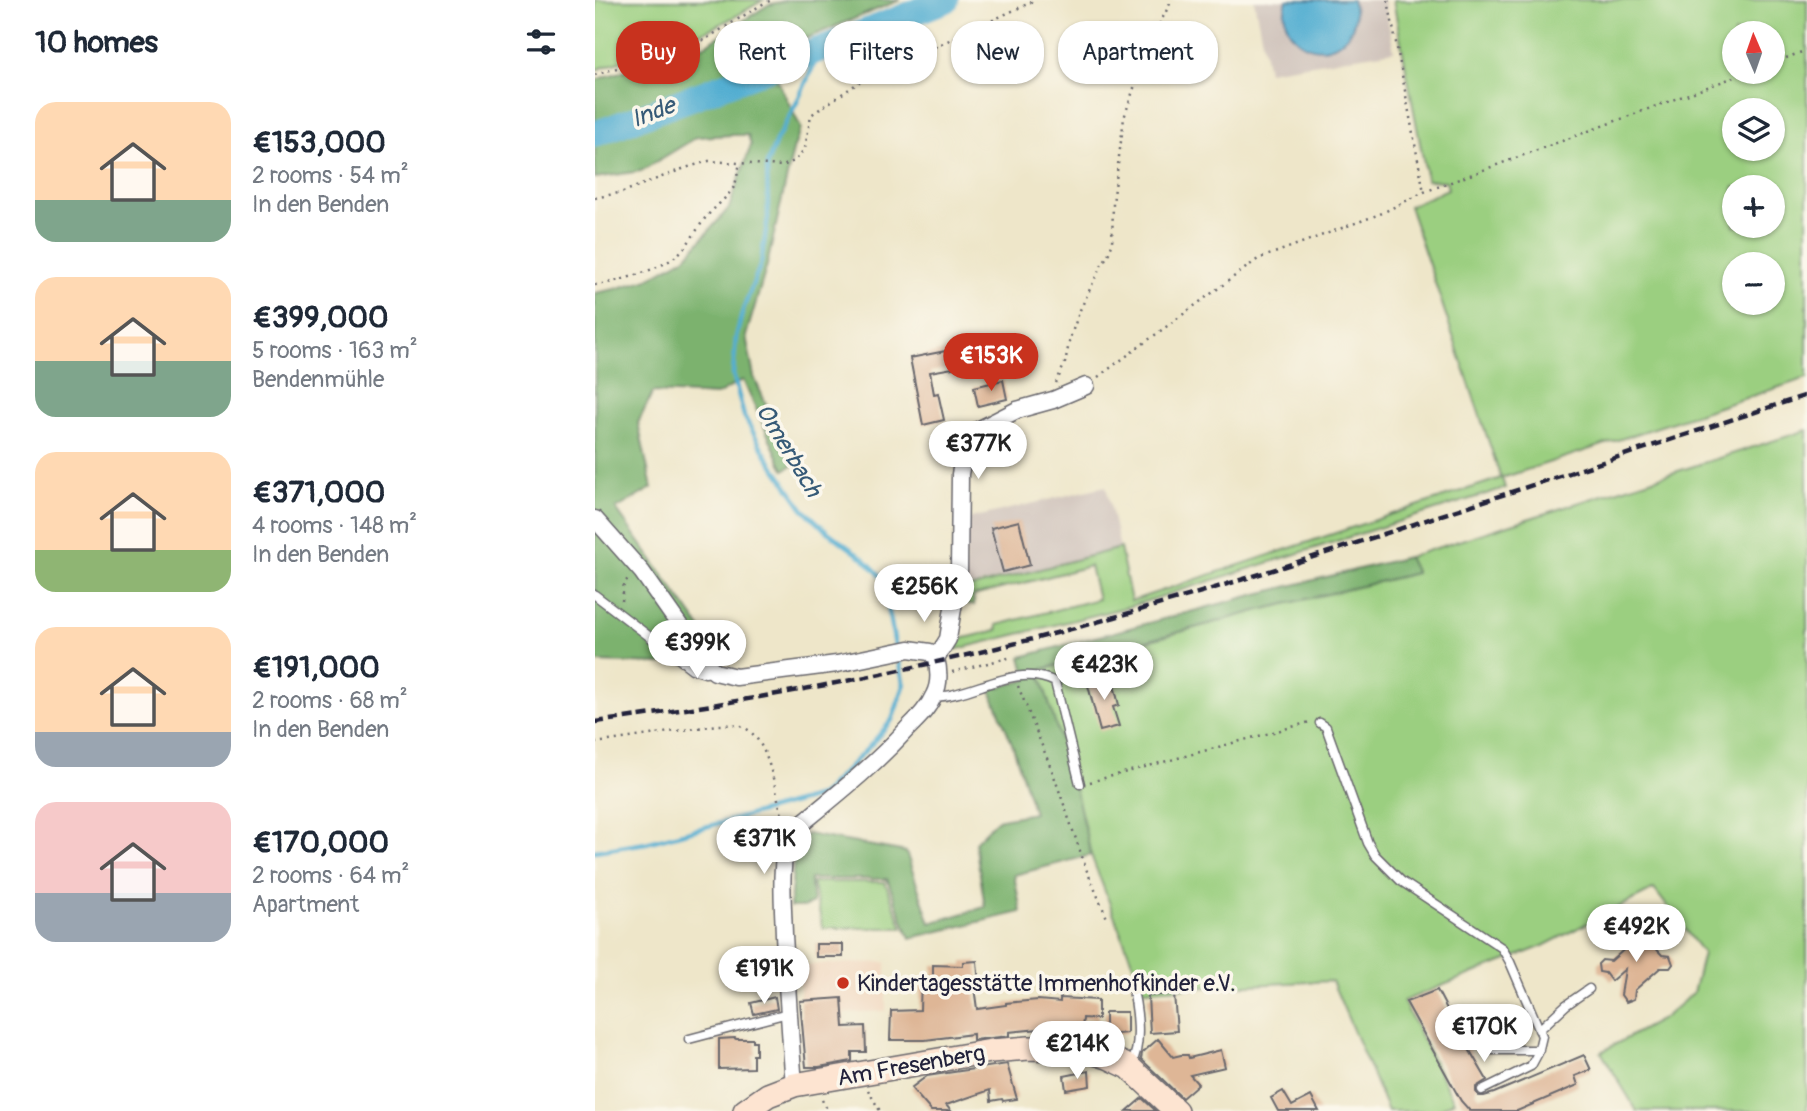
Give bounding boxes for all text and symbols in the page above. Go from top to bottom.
chip: Buy [616,21,700,84]
chip: Rent [714,21,810,84]
chip: Filters [824,21,937,84]
chip: New [951,21,1044,84]
chip: Apartment [1058,21,1218,84]
north arrow [1722,21,1785,84]
map controls [1722,21,1785,315]
icon: filters [522,23,560,61]
text: 10 homes [35,24,158,61]
water label: Inde [627,90,681,134]
button: layers [1722,98,1785,161]
text: €153,000 [252,124,386,161]
icon: home [91,130,175,214]
text: 2 rooms · 54 m² [252,161,409,190]
button: + [1722,175,1785,238]
text: In den Benden [252,190,389,219]
button: − [1722,252,1785,315]
text: €399,000 [252,299,389,336]
icon: home [91,305,175,389]
pin: €153K [942,334,1040,393]
text: 5 rooms · 163 m² [252,336,418,365]
text: €153K [959,341,1023,370]
text: Bendenmühle [252,365,384,394]
water label: Omerbach [750,398,829,504]
pin: €377K [929,421,1027,481]
text: €377K [945,429,1011,458]
text: €371,000 [252,474,385,511]
icon: home [91,480,175,564]
text: 4 rooms · 148 m² [252,511,417,540]
text: In den Benden [252,540,389,569]
pin: €256K [875,564,973,624]
text: €256K [890,572,958,601]
pin: €399K [648,620,746,680]
text: €399K [664,628,730,657]
pin: €423K [1055,642,1153,702]
text: €191,000 [252,649,380,686]
text: €423K [1070,650,1138,679]
icon: home [91,655,175,739]
text: 2 rooms · 68 m² [252,686,408,715]
text: In den Benden [252,715,389,744]
pin: €371K [715,816,813,876]
text: €170,000 [252,824,389,861]
text: €371K [732,824,796,853]
icon: home [91,830,175,914]
text: 2 rooms · 64 m² [252,861,409,890]
text: Apartment [252,890,359,919]
pin: €492K [1587,904,1685,964]
text: €492K [1602,912,1670,941]
pin: €191K [715,946,813,1006]
text: €191K [735,954,793,983]
place label: Kindertagesstätte Immenhofkinder e.V. [857,969,1236,998]
marker: Kindertagesstätte Immenhofkinder e.V. [835,975,851,991]
pin: €170K [1435,1004,1533,1064]
text: €170K [1451,1012,1517,1041]
pin: €214K [1028,1021,1126,1081]
text: €214K [1045,1029,1109,1058]
street label: Am Fresenberg [835,1038,987,1093]

